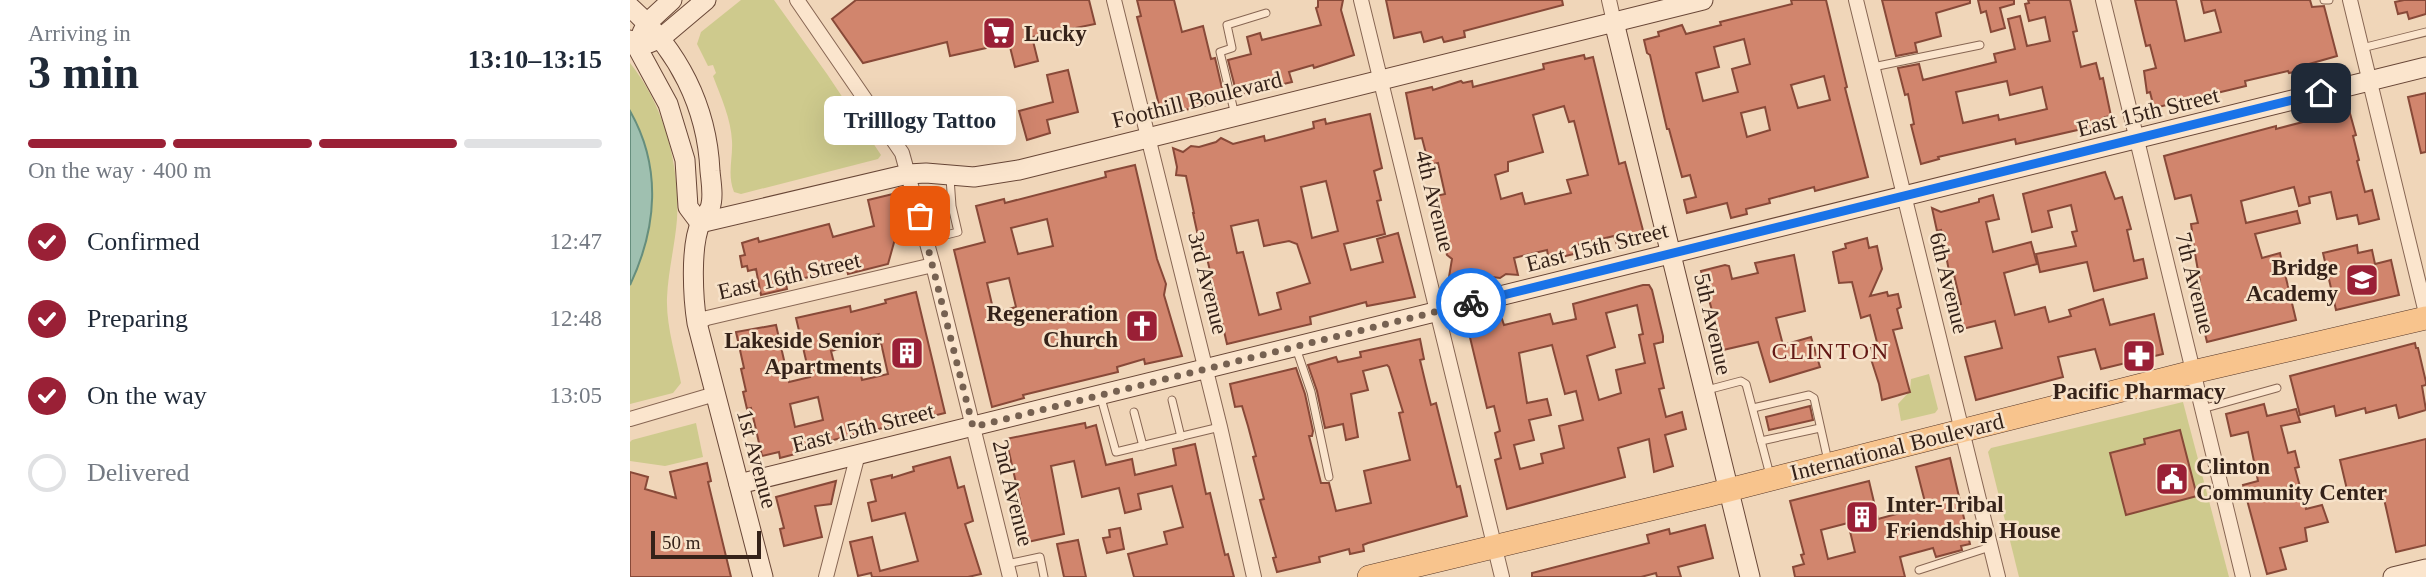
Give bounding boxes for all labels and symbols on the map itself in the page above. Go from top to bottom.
supermarket icon: Lucky [980,14,1018,52]
place label: Lucky [1024,21,1087,46]
pin [2291,63,2351,123]
street label: Foothill Boulevard [1109,67,1285,133]
street label: East 15th Street [2074,82,2222,142]
callout: Trilllogy Tattoo [824,97,1016,146]
street label: 4th Avenue [1410,148,1460,254]
pin [890,186,950,246]
street label: East 15th Street [1523,217,1671,277]
street label: 3rd Avenue [1183,229,1233,337]
street label: 6th Avenue [1924,230,1974,336]
street label: 7th Avenue [2170,230,2220,336]
street label: East 16th Street [715,247,863,305]
place label: Bridge Academy [2246,255,2338,306]
school or university icon: Bridge Academy [2343,261,2381,299]
courier [1436,268,1506,338]
street label: 5th Avenue [1689,271,1737,377]
place label: Regeneration Church [986,301,1118,352]
church icon: Regeneration Church [1123,307,1161,345]
place label: Lakeside Senior Apartments [724,328,882,379]
building icon: Lakeside Senior Apartments [888,334,926,372]
pharmacy icon: Pacific Pharmacy [2120,337,2158,375]
district label: CLINTON [1772,338,1890,364]
place label: Pacific Pharmacy [2052,379,2226,404]
street label: East 15th Street [789,398,937,458]
street label: 1st Avenue [732,407,782,511]
street label: International Boulevard [1788,408,2007,486]
street label: 2nd Avenue [988,437,1038,549]
place label: Clinton Community Center [2196,454,2387,505]
public building icon: Clinton Community Center [2153,460,2191,498]
place label: Inter-Tribal Friendship House [1886,492,2060,543]
building icon: Inter-Tribal Friendship House [1843,498,1881,536]
scale bar [651,528,761,560]

